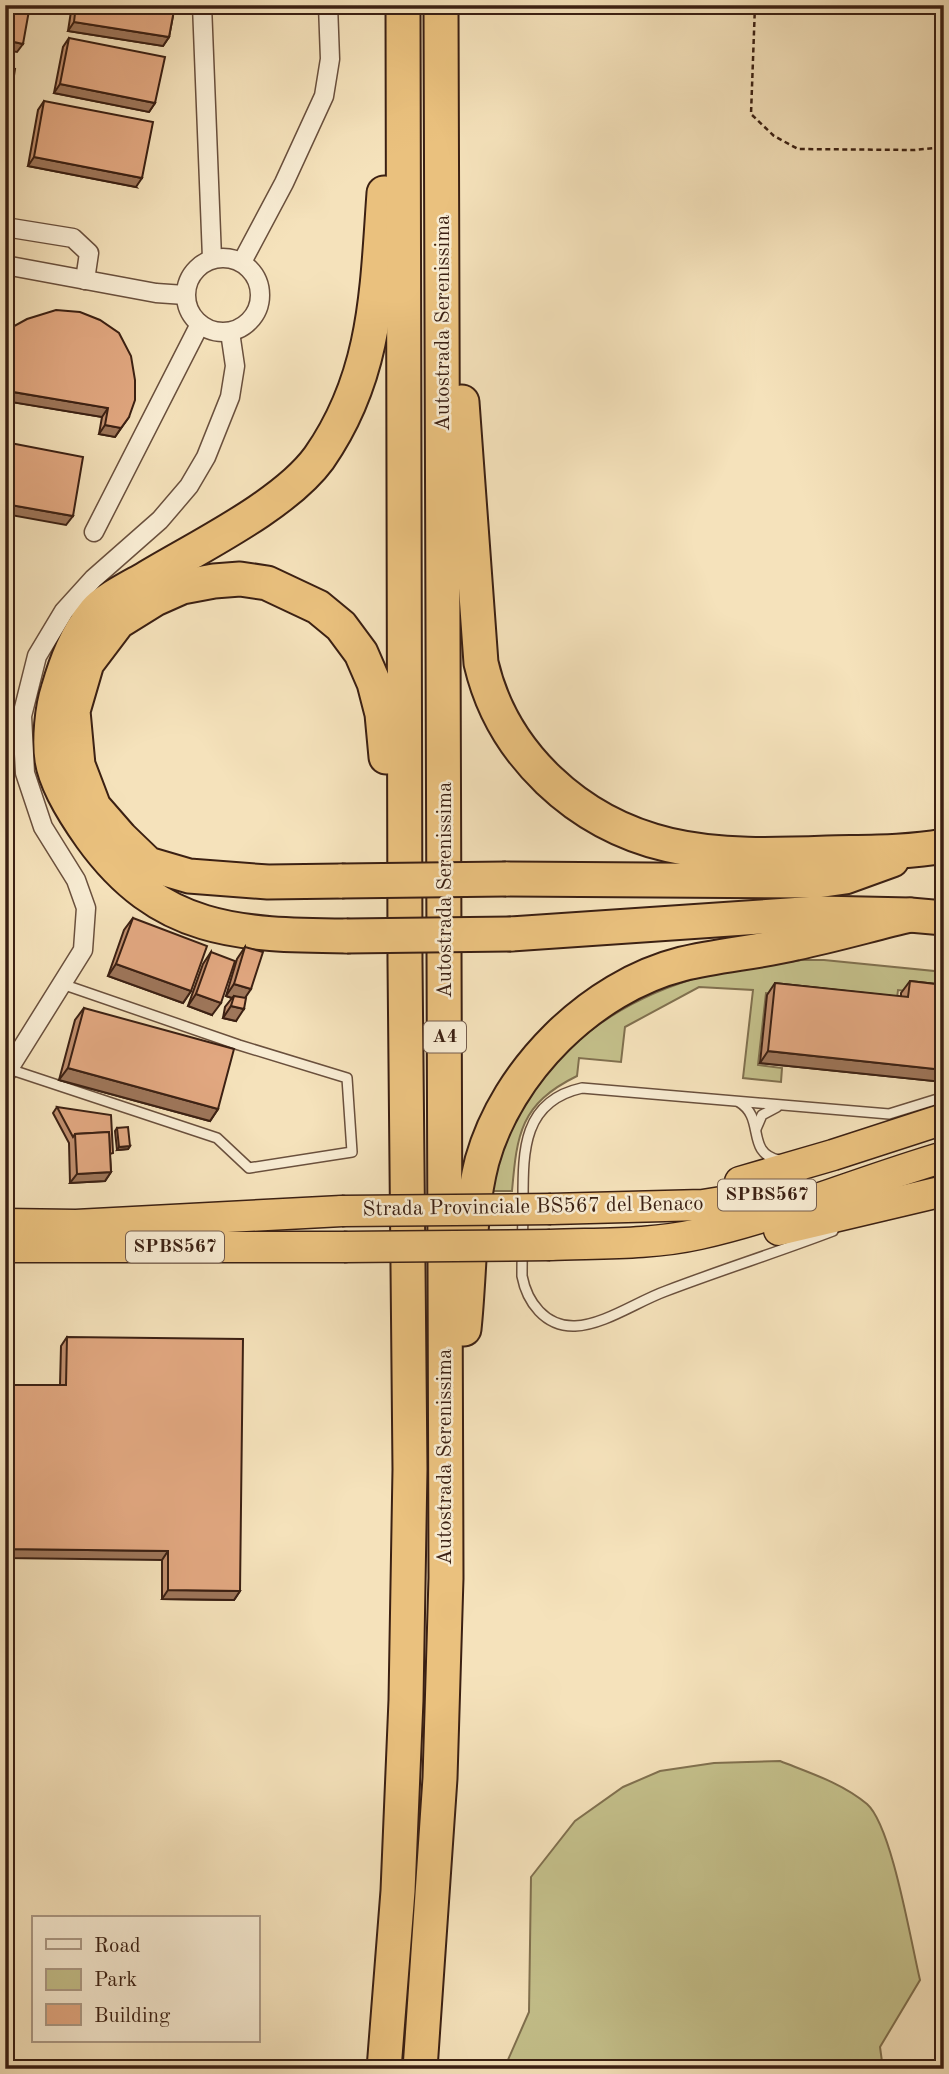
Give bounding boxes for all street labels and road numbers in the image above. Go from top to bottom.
street label: Autostrada Serenissima [433,215,454,431]
street label: Autostrada Serenissima [435,782,456,998]
road number: A4 [424,1021,466,1052]
road number: SPBS567 [718,1180,816,1210]
street label: Strada Provinciale BS567 del Benaco [362,1194,704,1220]
road number: SPBS567 [126,1232,224,1262]
street label: Autostrada Serenissima [435,1349,456,1565]

